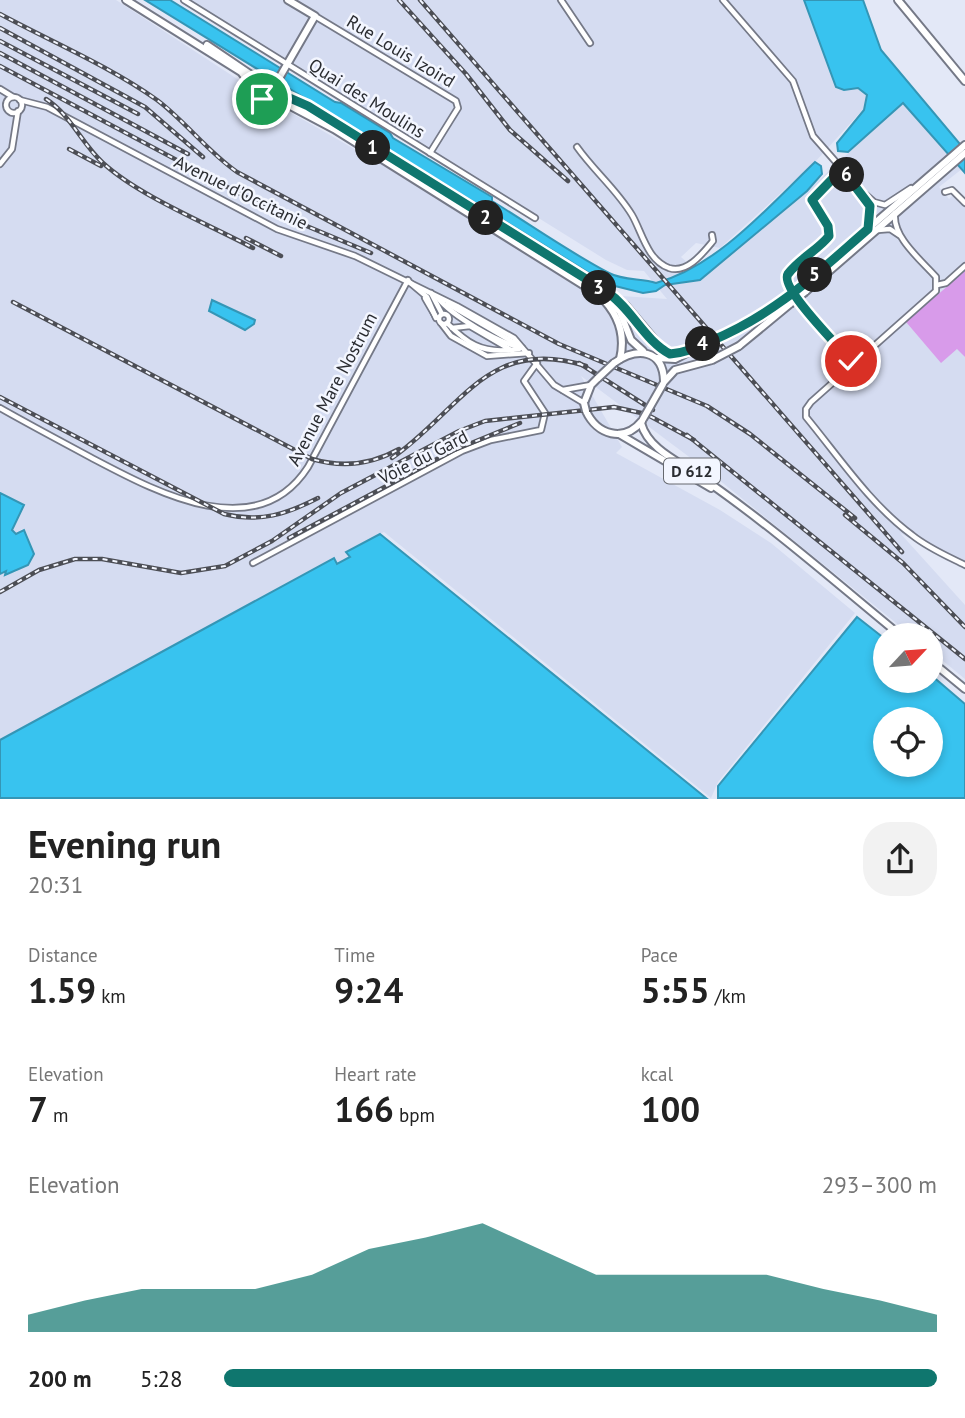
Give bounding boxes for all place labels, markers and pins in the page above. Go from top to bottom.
pin [232,69,292,129]
pin: 1 [356,130,390,166]
pin: 6 [830,158,864,192]
pin: 2 [468,200,504,235]
pin: 5 [798,258,832,292]
pin: 3 [582,270,616,306]
pin: 4 [686,326,720,362]
pin [821,331,881,391]

